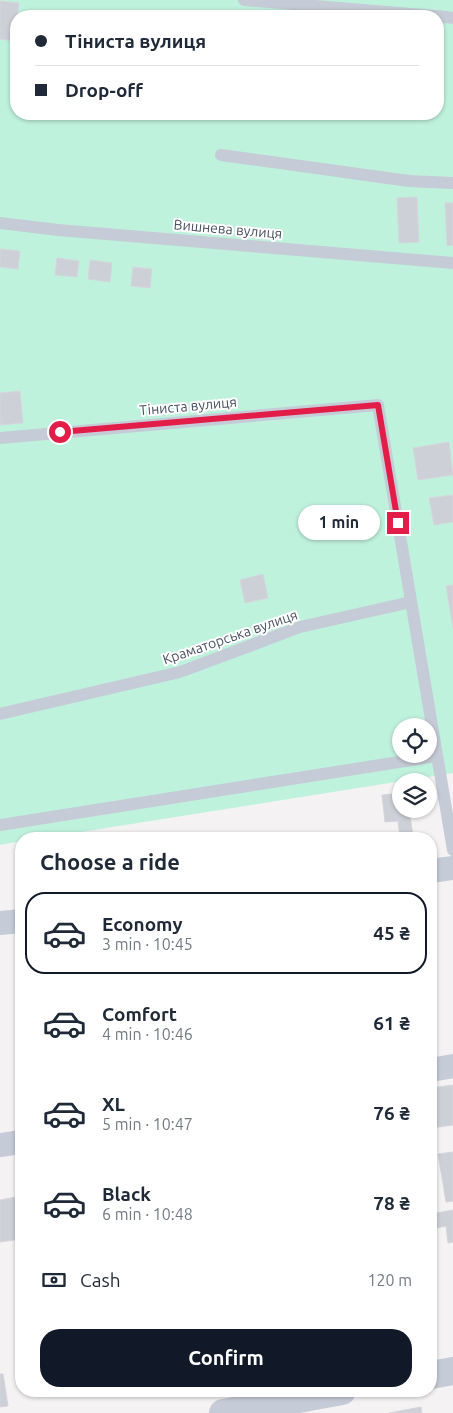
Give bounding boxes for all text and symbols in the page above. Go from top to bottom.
text: Тіниста вулиця [65,30,206,52]
text: Drop-off [65,79,143,101]
street label: Вишнева вулиця [173,216,283,242]
street label: Тіниста вулиця [139,394,237,418]
route start [49,421,71,443]
callout: 1 min [298,506,380,540]
route end [387,512,409,534]
text: 1 min [319,513,359,531]
street label: Краматорська вулиця [160,606,300,668]
map controls [392,718,437,818]
button: locate [392,718,437,763]
button: layers [392,773,437,818]
text: Choose a ride [40,849,180,874]
icon: car [42,911,87,956]
text: Economy [102,913,183,935]
text: 45 ₴ [373,922,410,944]
text: 3 min · 10:45 [102,935,193,953]
icon: car [42,1001,87,1046]
text: Comfort [102,1003,177,1025]
text: 61 ₴ [373,1012,410,1034]
text: 4 min · 10:46 [102,1025,193,1043]
icon: car [42,1091,87,1136]
text: XL [102,1093,125,1115]
text: 76 ₴ [373,1102,410,1124]
text: 5 min · 10:47 [102,1115,193,1133]
icon: car [42,1181,87,1226]
text: Black [102,1183,151,1205]
text: 78 ₴ [373,1192,410,1214]
text: 6 min · 10:48 [102,1205,193,1223]
icon: cash [40,1266,68,1294]
text: Cash [80,1269,121,1291]
text: 120 m [367,1271,412,1289]
button: Confirm [40,1329,412,1387]

